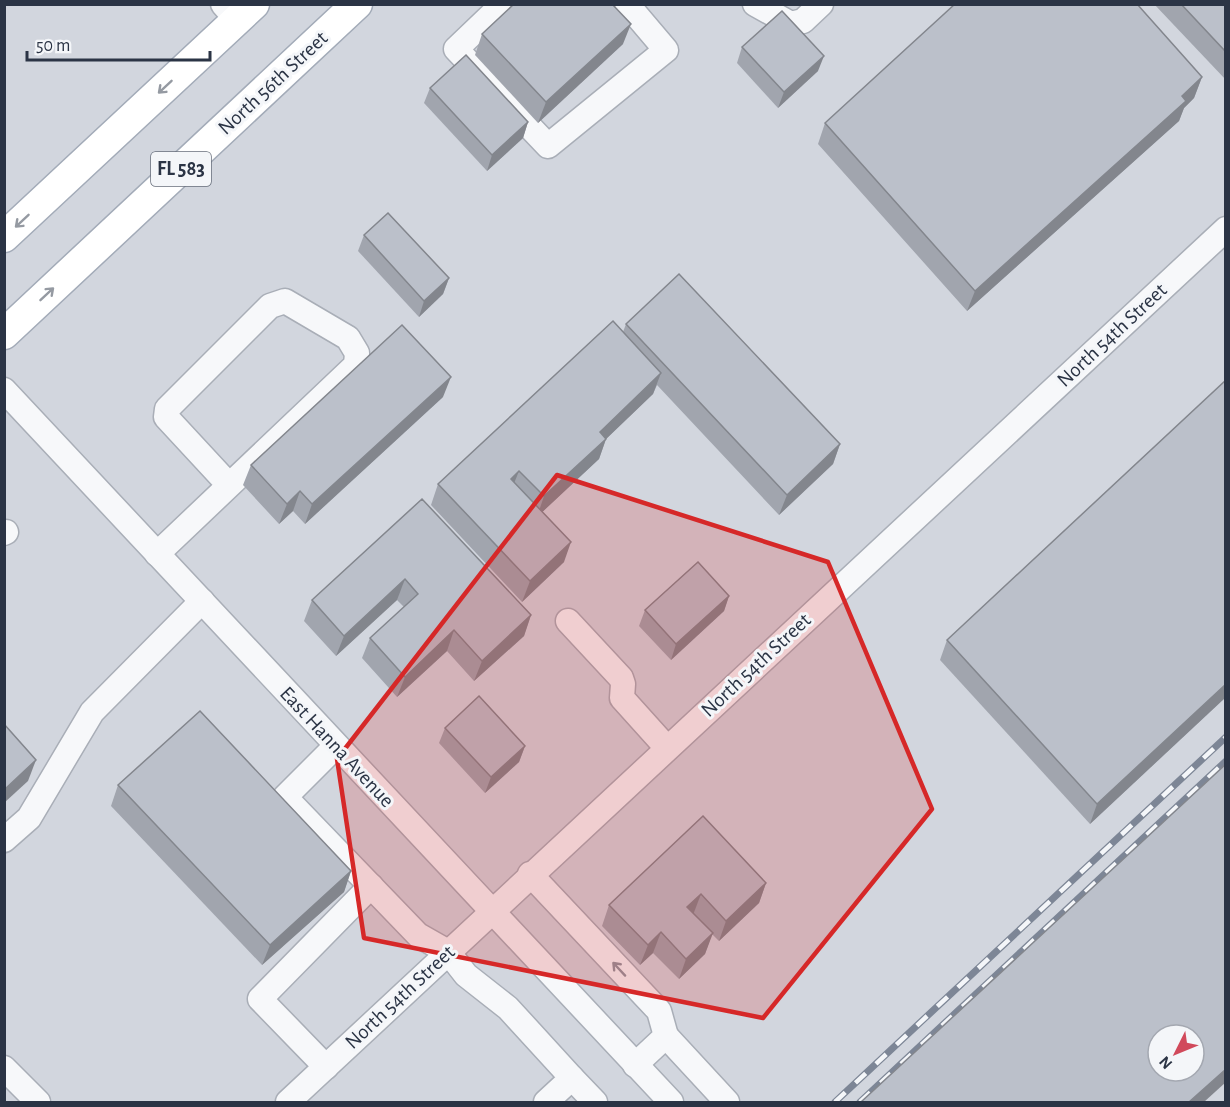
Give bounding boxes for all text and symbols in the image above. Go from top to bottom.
scale bar [27,24,210,62]
street label: North 56th Street [214,27,332,139]
text: 50 m [36,37,70,55]
one-way arrow [158,80,173,94]
road number: FL 583 [151,152,211,186]
one-way arrow [15,213,30,228]
street label: North 54th Street [1053,279,1171,391]
one-way arrow [40,287,55,301]
street label: North 54th Street [697,609,815,721]
street label: East Hanna Avenue [276,683,398,811]
street label: North 54th Street [341,941,459,1053]
one-way arrow [612,961,626,976]
north arrow [1146,1023,1206,1083]
text: N [1156,1053,1175,1072]

